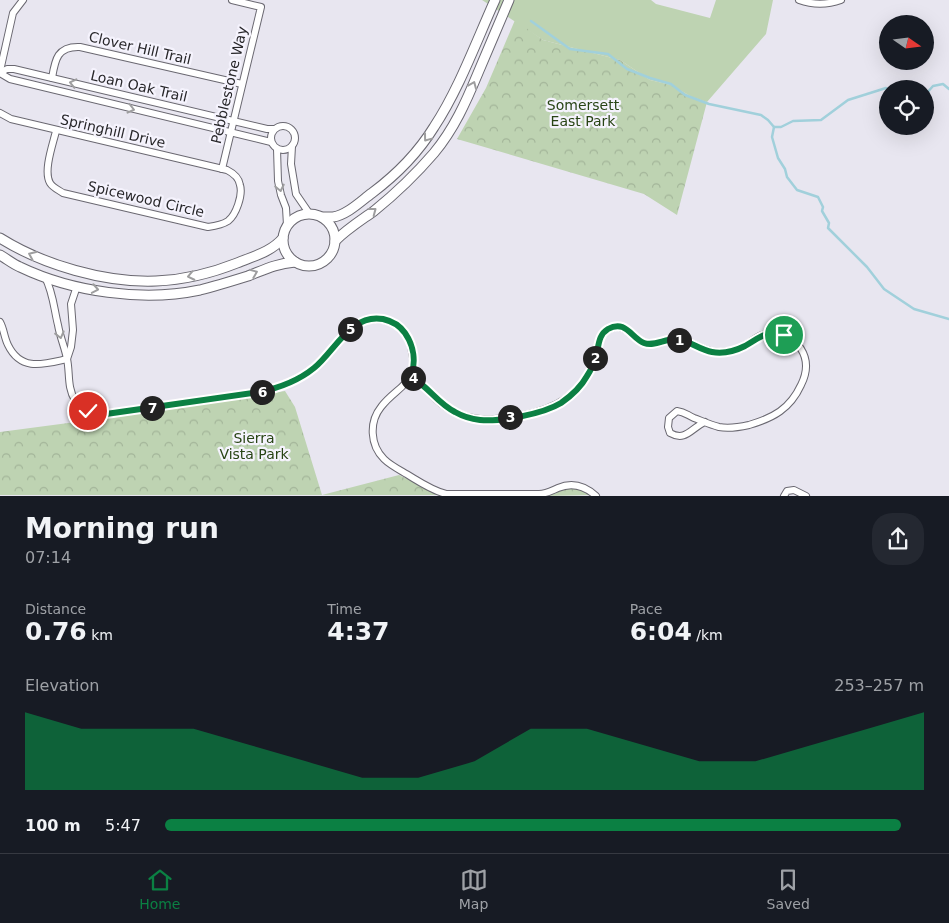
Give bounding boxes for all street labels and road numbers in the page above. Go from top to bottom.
street label: Pebblestone Way [208,25,250,145]
street label: Clover Hill Trail [87,28,193,68]
street label: Loan Oak Trail [89,67,189,105]
street label: Springhill Drive [59,111,167,151]
street label: Spicewood Circle [86,178,206,220]

